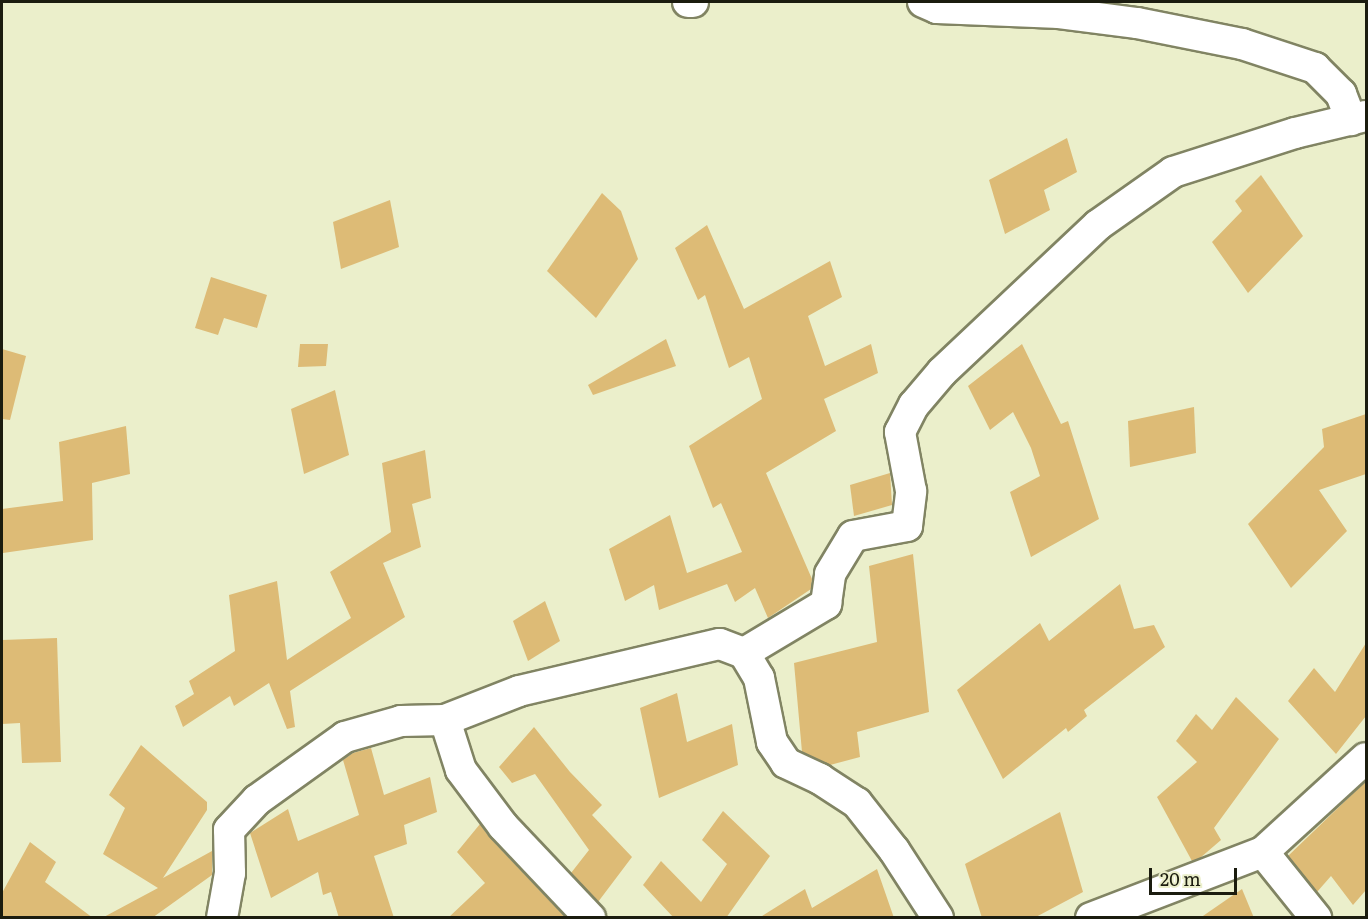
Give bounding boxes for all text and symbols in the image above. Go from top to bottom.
scale bar [1152,856,1240,894]
text: 20 m [1160,865,1201,892]

